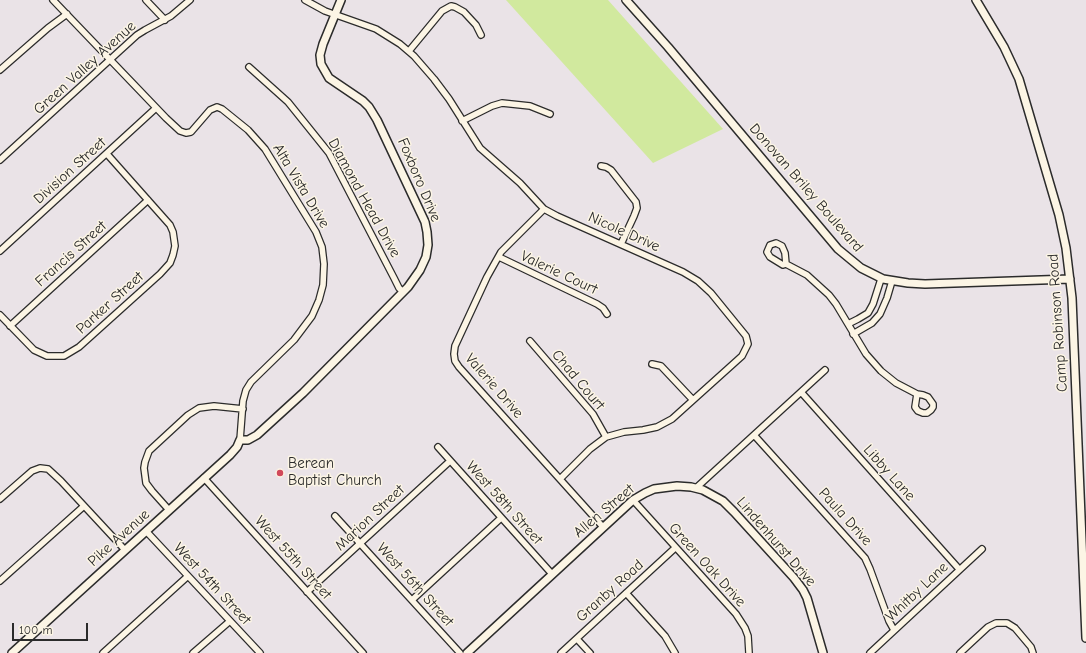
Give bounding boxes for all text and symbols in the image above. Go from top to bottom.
street label: Green Valley Avenue [30,17,140,119]
street label: Donovan Briley Boulevard [745,120,867,256]
street label: Division Street [30,134,110,208]
street label: Diamond Head Drive [324,135,404,261]
street label: Foxboro Drive [393,135,445,225]
street label: Alta Vista Drive [269,141,333,231]
street label: Nicole Drive [585,208,663,256]
street label: Francis Street [32,217,110,291]
street label: Valerie Court [518,247,600,299]
street label: Camp Robinson Road [1044,253,1072,393]
street label: Parker Street [73,268,147,338]
street label: Chad Court [548,346,608,414]
street label: Valerie Drive [461,350,527,422]
street label: Libby Lane [859,441,919,505]
place label: Berean Baptist Church [288,455,382,490]
street label: West 58th Street [462,458,546,548]
marker: Berean Baptist Church [275,468,285,478]
street label: Allen Street [570,480,638,542]
street label: Marion Street [332,481,408,555]
street label: Paula Drive [814,484,876,550]
street label: Lindenhurst Drive [732,494,820,590]
street label: Pike Avenue [84,506,154,570]
street label: West 55th Street [251,513,335,603]
street label: Green Oak Drive [665,519,749,611]
street label: West 54th Street [170,539,254,629]
street label: West 56th Street [373,540,457,630]
street label: Granby Road [573,556,647,626]
street label: Whitby Lane [882,558,952,626]
scale bar [14,615,90,641]
text: 100 m [19,623,52,637]

